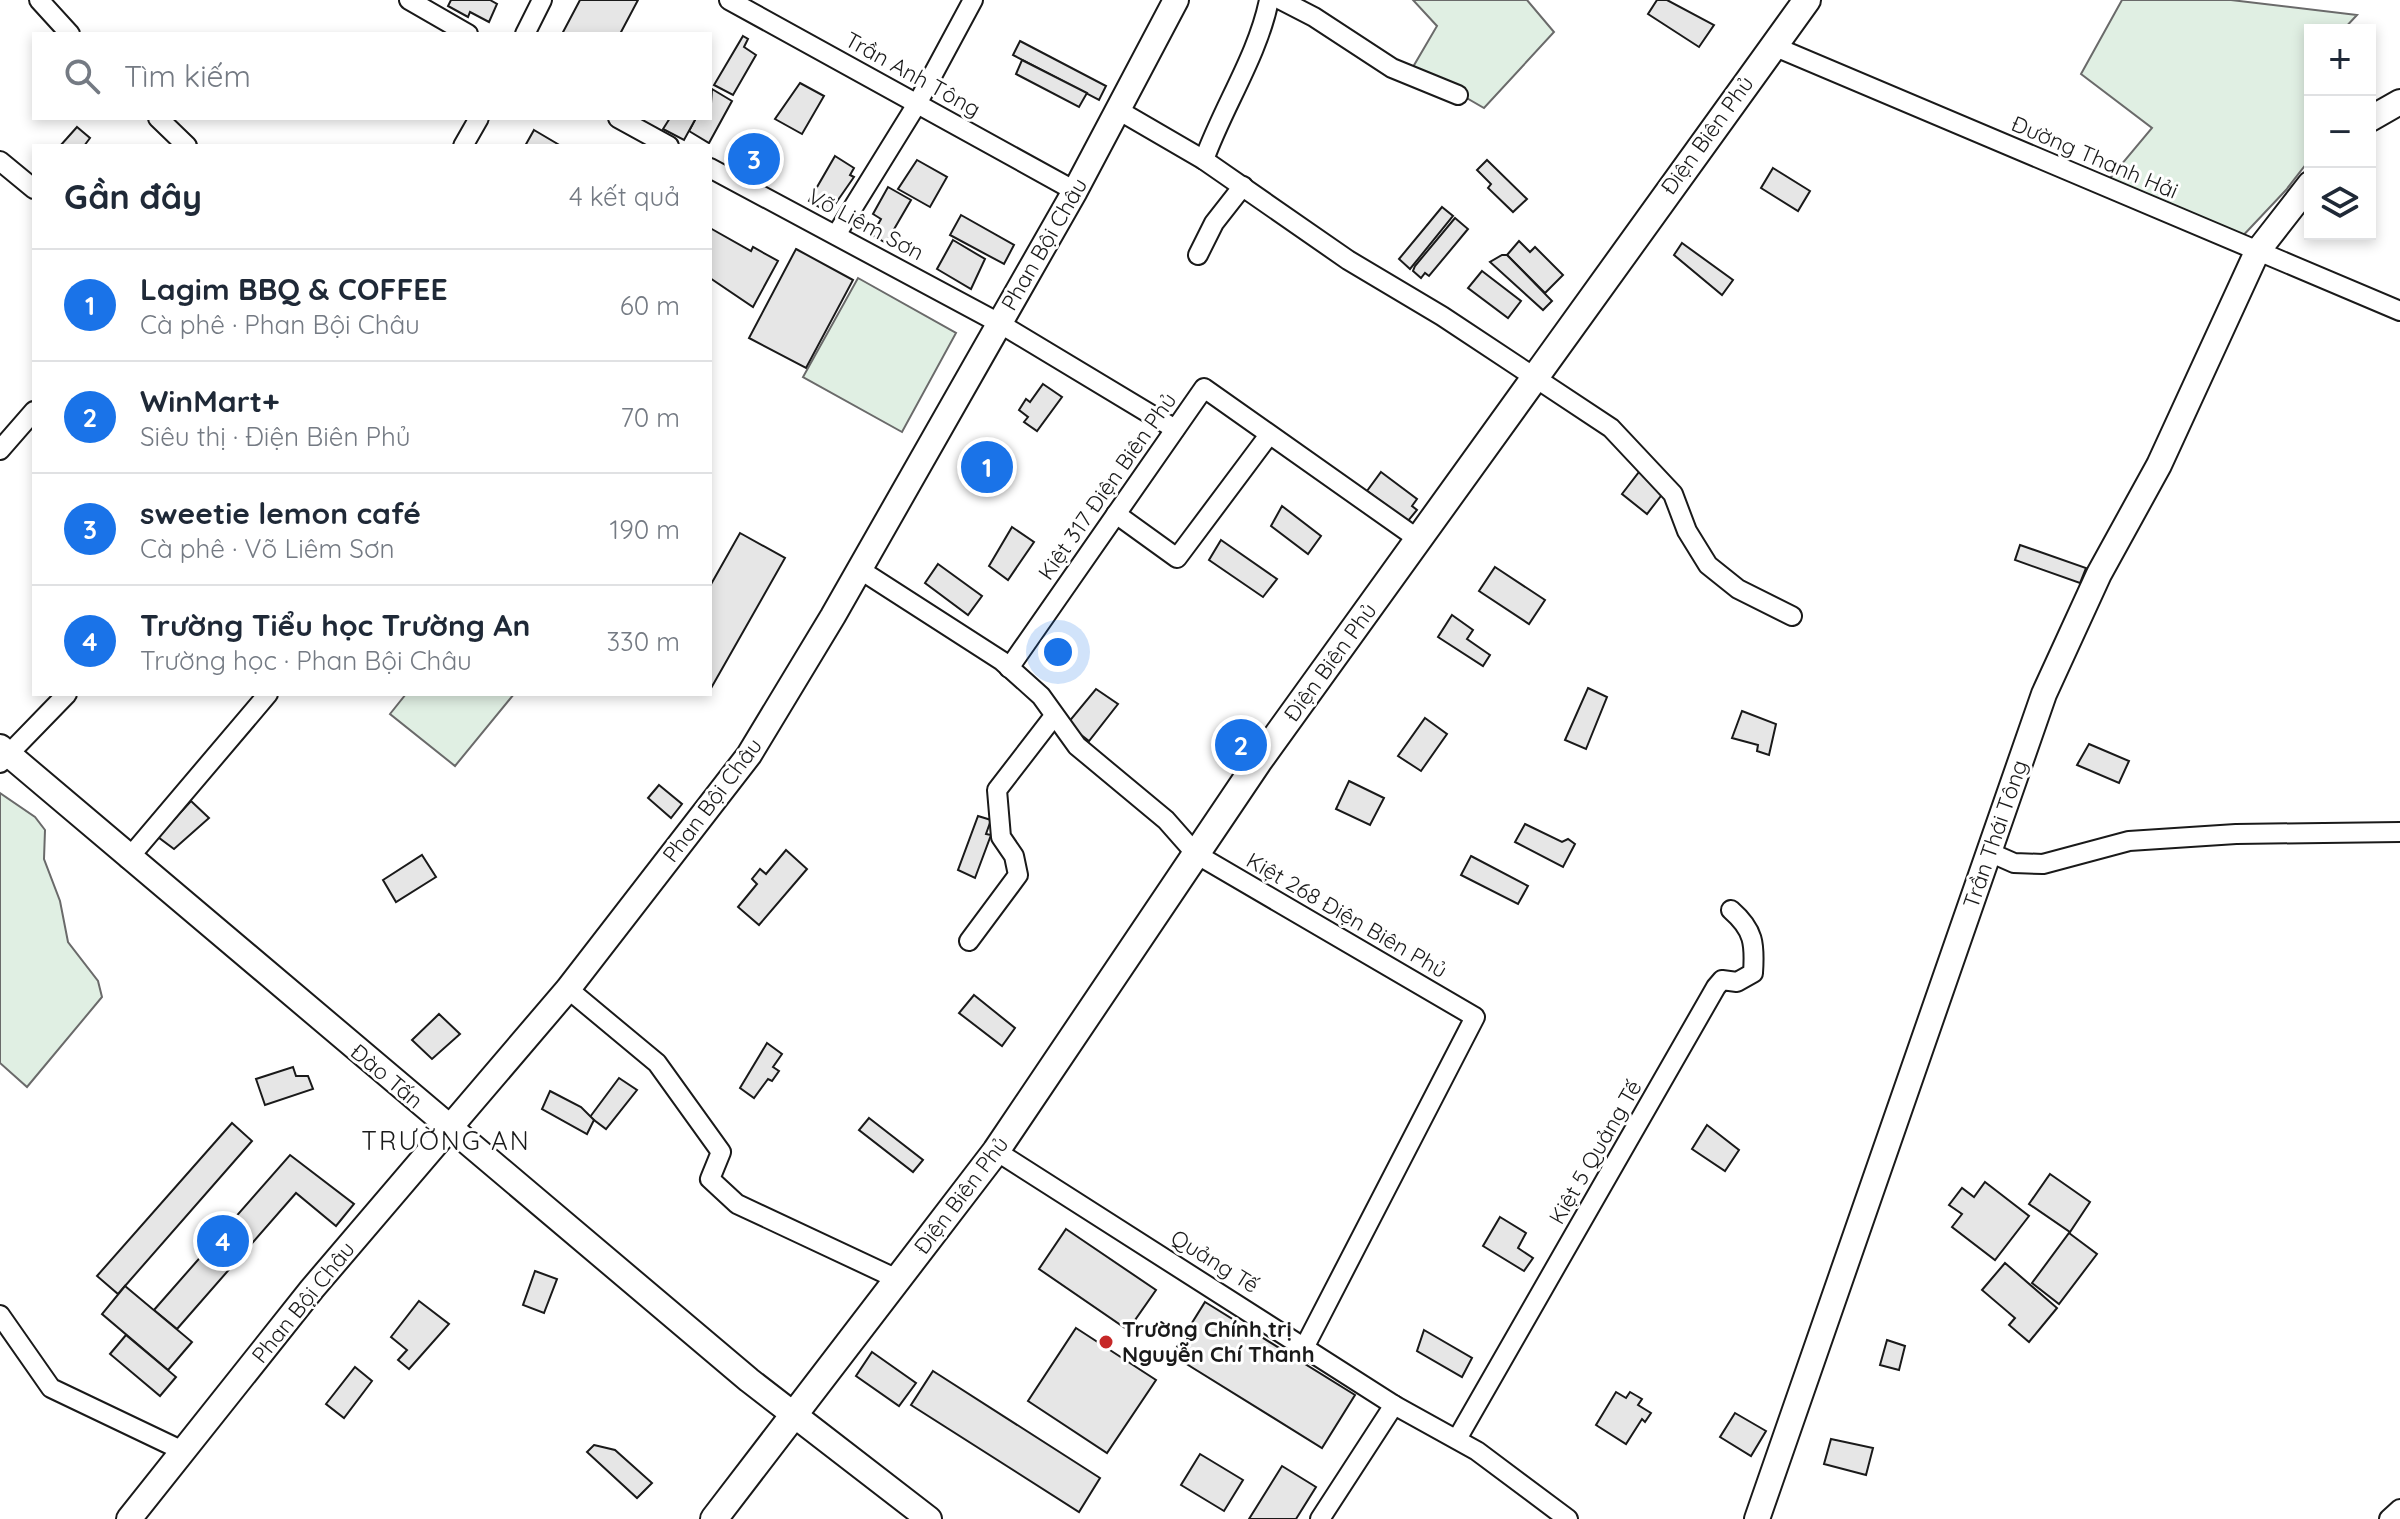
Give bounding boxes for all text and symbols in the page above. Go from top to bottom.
map controls [2304,24,2376,240]
button: + [2304,24,2376,96]
street label: Trần Anh Tông [840,25,986,123]
search box [32,32,712,120]
icon: search [60,54,104,98]
text: Tìm kiếm [124,57,251,95]
street label: Điện Biên Phủ [1655,70,1759,200]
button: − [2304,96,2376,168]
street label: Đường Thanh Hải [2007,109,2183,205]
pin: 3 [728,129,780,189]
button: layers [2304,168,2376,240]
street label: Phan Bội Châu [995,173,1093,315]
text: Gần đây [64,175,202,218]
text: 4 kết quả [569,180,680,213]
street label: Võ Liêm Sơn [803,182,929,266]
text: Lagim BBQ & COFFEE [140,270,448,308]
text: 1 [85,289,95,322]
text: 60 m [620,289,680,322]
text: Cà phê · Phan Bội Châu [140,308,420,341]
text: WinMart+ [140,382,279,420]
street label: Kiệt 317 Điện Biên Phủ [1032,387,1182,585]
text: 2 [83,401,97,434]
text: 70 m [620,401,680,434]
text: Siêu thị · Điện Biên Phủ [140,420,411,453]
pin: 1 [961,437,1013,497]
text: sweetie lemon café [140,494,421,532]
text: 3 [83,513,97,546]
text: 190 m [610,513,680,546]
text: Cà phê · Võ Liêm Sơn [140,532,395,565]
street label: Điện Biên Phủ [1278,597,1382,727]
text: Trường Tiểu học Trường An [140,606,530,644]
text: 4 [82,625,98,658]
text: 330 m [606,625,680,658]
your location [1038,632,1078,672]
text: Trường học · Phan Bội Châu [140,644,472,677]
pin: 2 [1215,715,1267,775]
street label: Phan Bội Châu [656,732,768,868]
street label: Trần Thái Tông [1957,756,2033,912]
street label: Kiệt 268 Điện Biên Phủ [1242,846,1452,984]
street label: Đào Tấn [345,1038,429,1114]
street label: Kiệt 5 Quảng Tế [1542,1075,1648,1229]
district label: TRƯỜNG AN [361,1124,531,1157]
street label: Điện Biên Phủ [908,1131,1014,1259]
pin: 4 [197,1211,249,1271]
street label: Quảng Tế [1166,1223,1264,1299]
street label: Phan Bội Châu [245,1235,361,1369]
place label: Trường Chính trị Nguyễn Chí Thanh [1122,1315,1315,1368]
marker: Trường Chính trị Nguyễn Chí Thanh [1097,1333,1115,1351]

